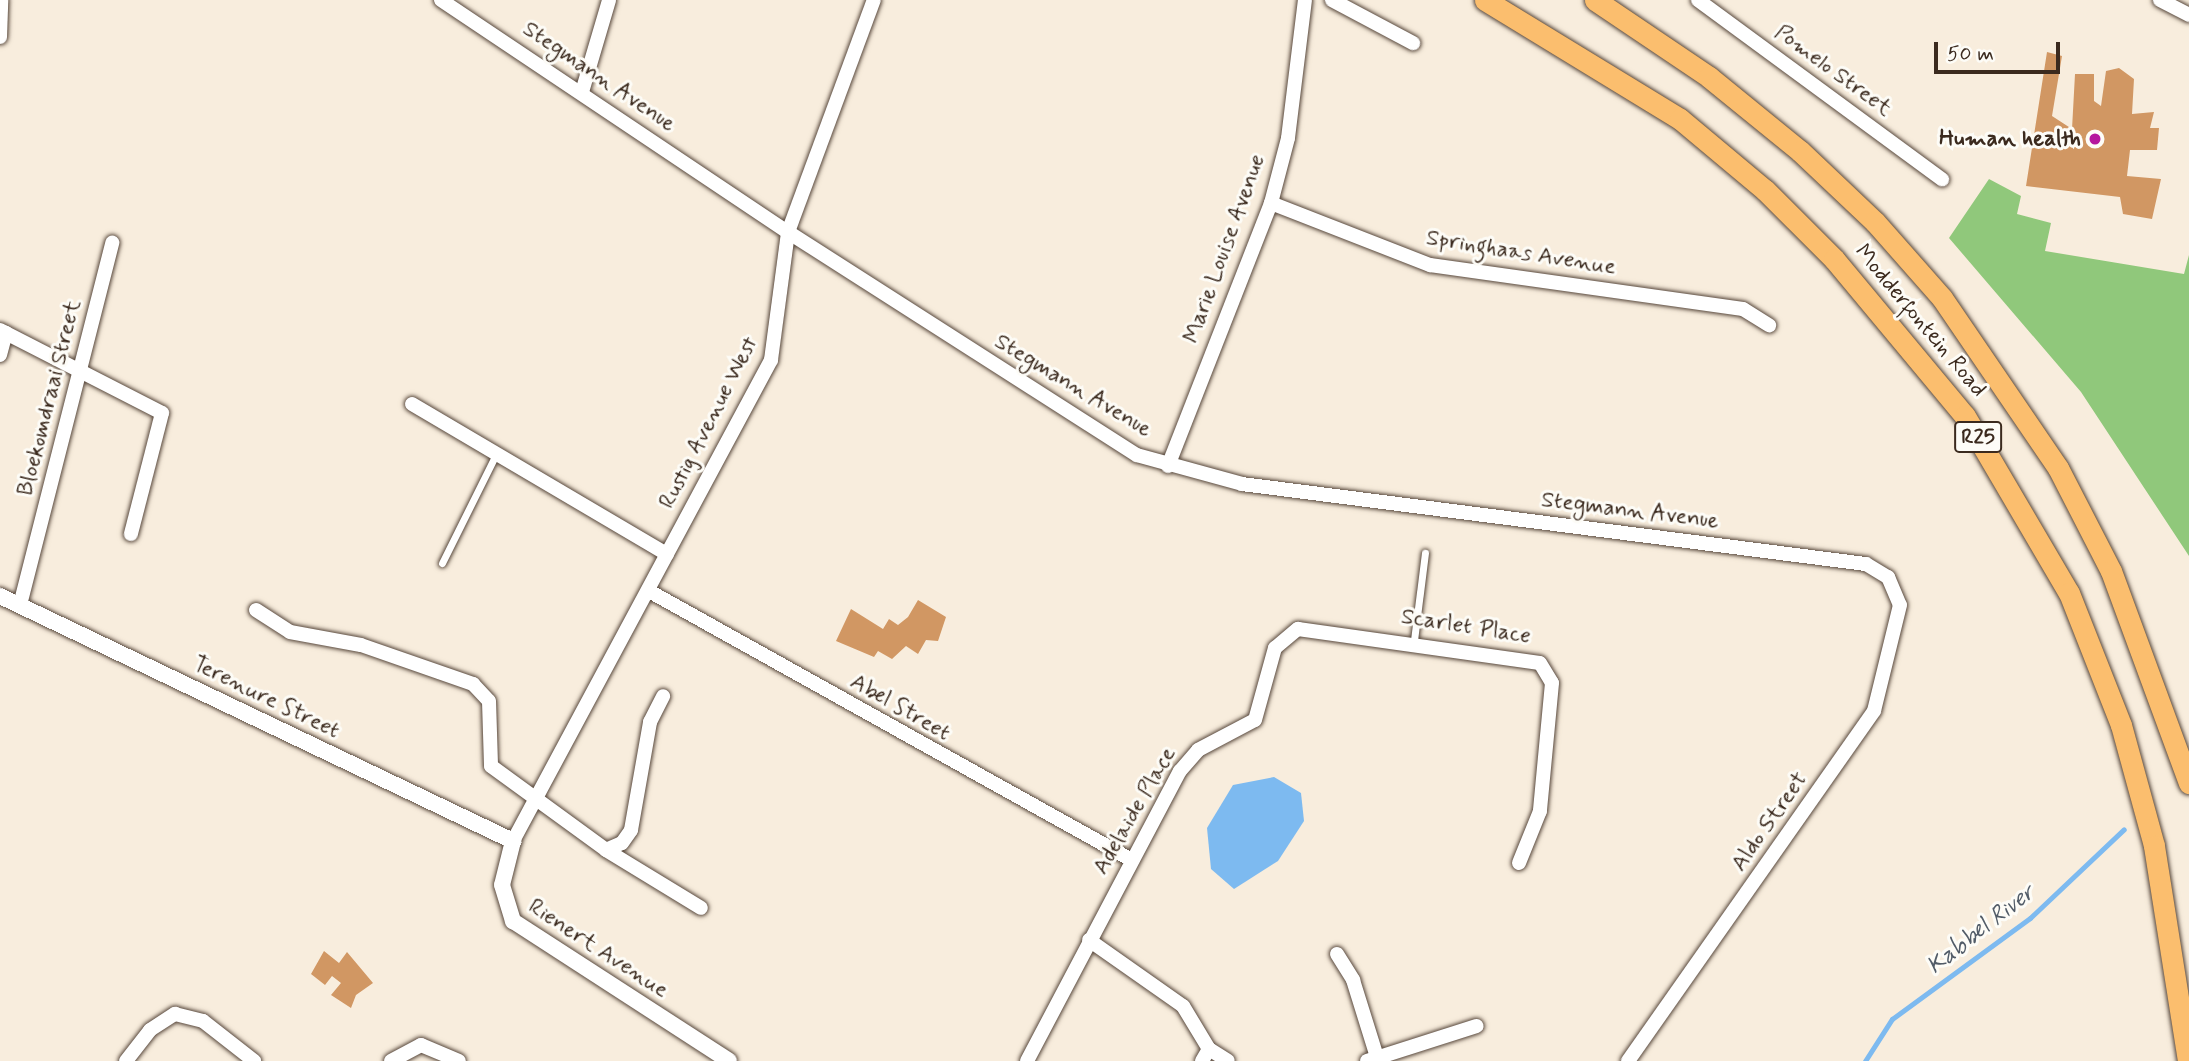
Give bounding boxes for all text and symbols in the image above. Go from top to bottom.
street label: Stegmann Avenue [516,15,682,139]
street label: Pomelo Street [1769,19,1897,123]
scale bar [1937,28,2063,72]
text: 50 m [1947,40,1994,68]
place label: Human health [1940,125,2081,153]
marker: Human health [2087,131,2103,147]
street label: Marie Louise Avenue [1178,150,1272,348]
street label: Springhaas Avenue [1428,225,1614,281]
street label: Modderfontein Road [1848,239,1992,403]
street label: Bloekomdraai Street [12,297,88,499]
street label: Stegmann Avenue [988,327,1158,445]
street label: Rustig Avenue West [654,334,764,512]
road number: R25 [1954,420,2002,454]
street label: Stegmann Avenue [1538,486,1722,536]
street label: Scarlet Place [1401,603,1531,651]
street label: Terenure Street [186,650,346,746]
street label: Abel Street [843,667,957,749]
street label: Adelaide Place [1088,744,1182,878]
street label: Aldo Street [1726,768,1814,876]
water label: Kabbel River [1920,878,2042,982]
street label: Rienert Avenue [525,895,671,1003]

